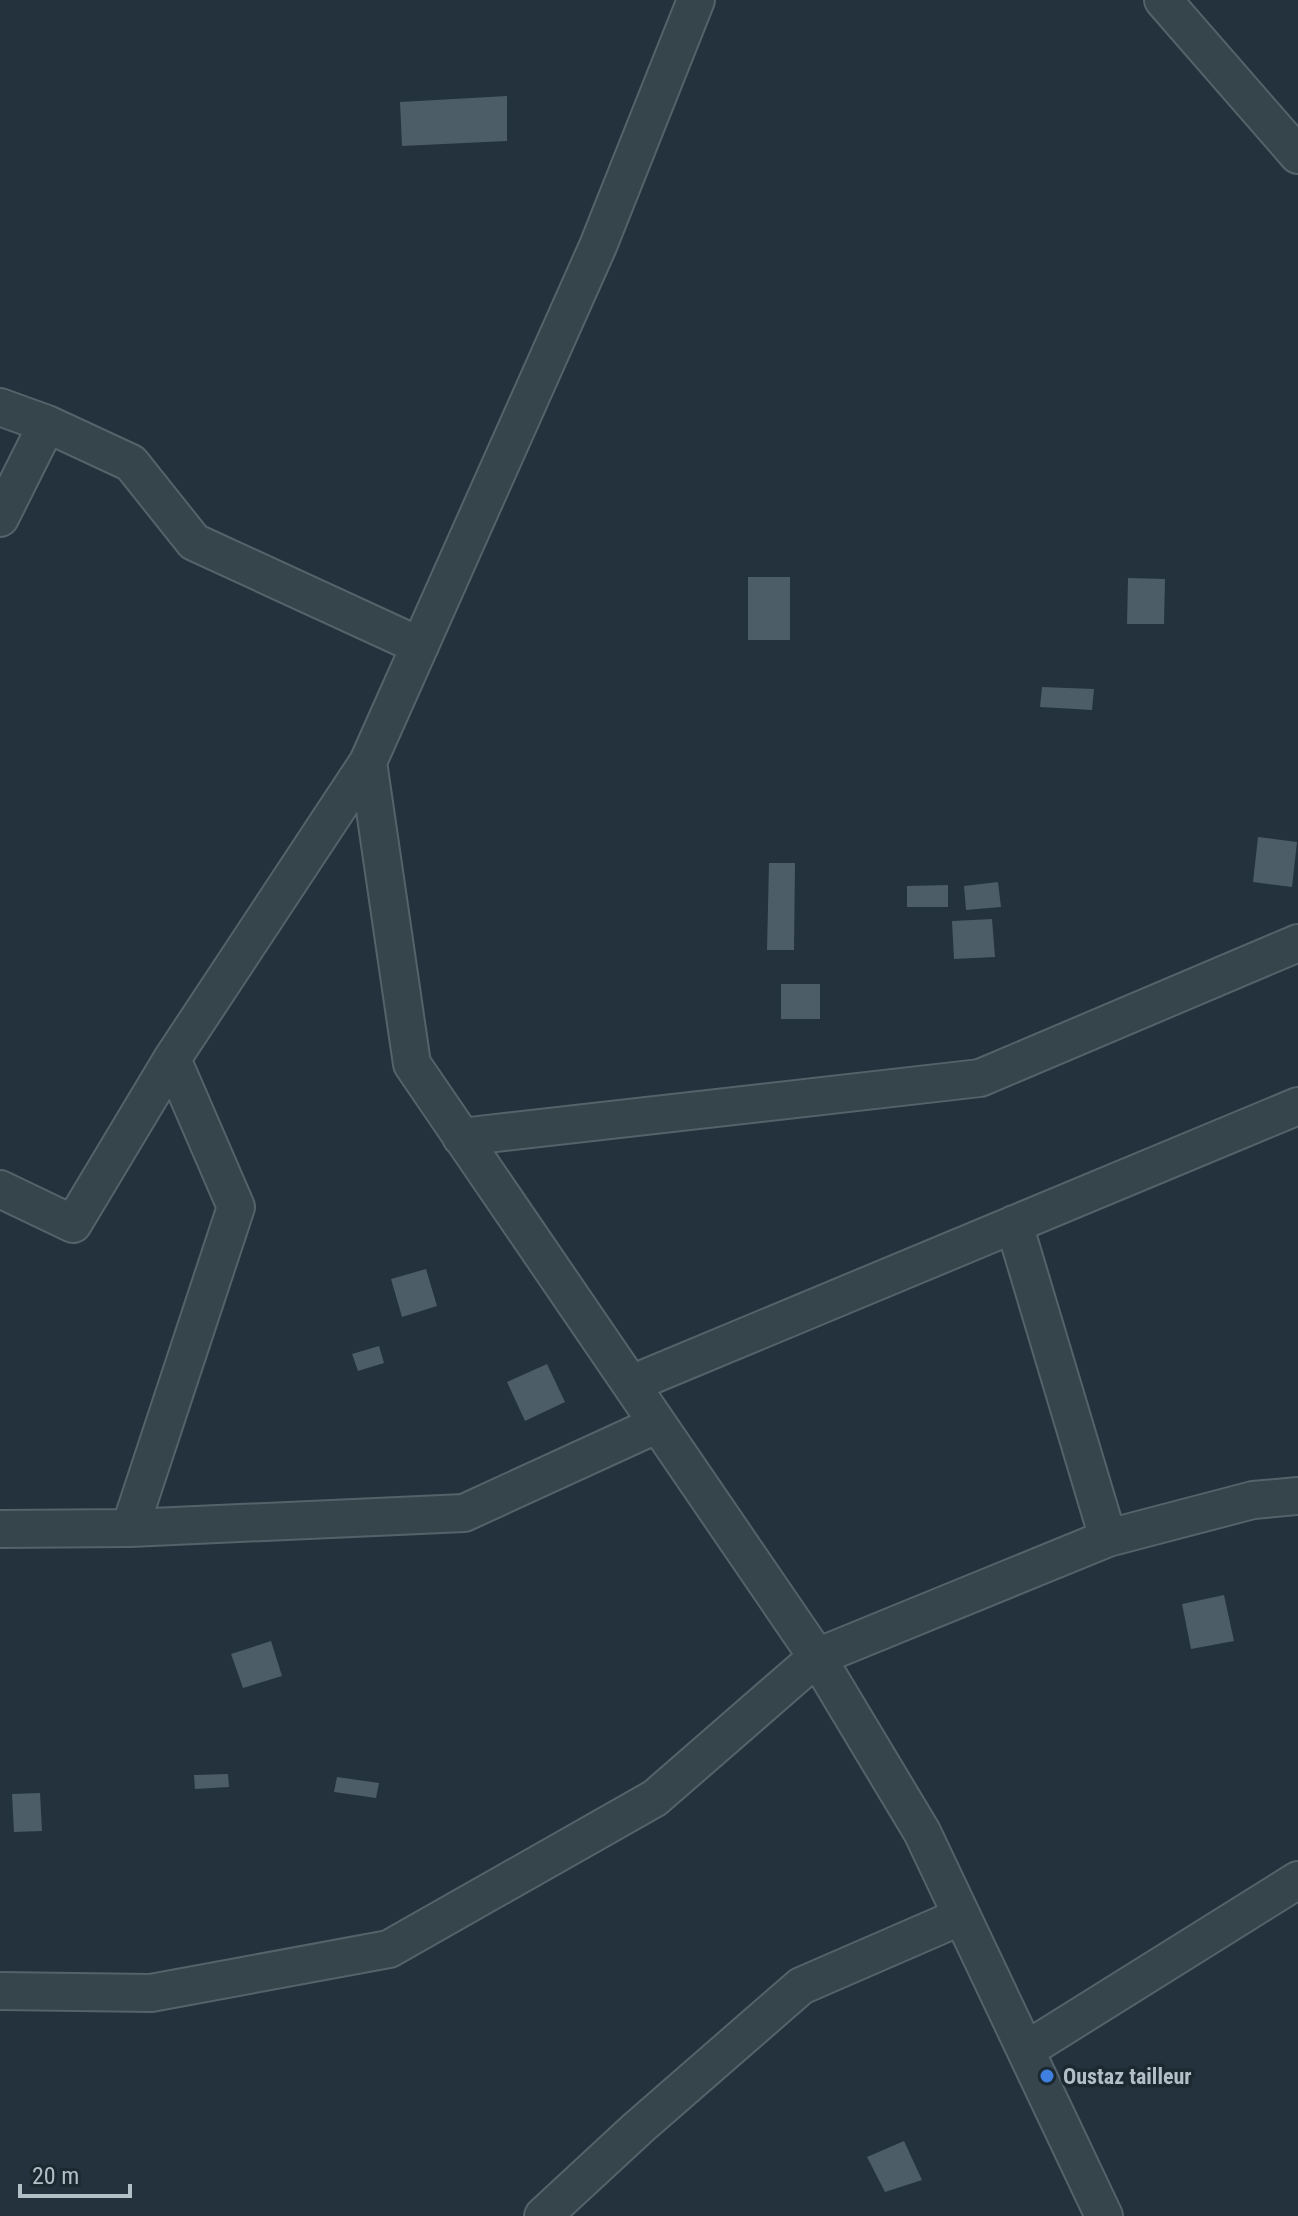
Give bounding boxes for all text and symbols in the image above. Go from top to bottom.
place label: Oustaz tailleur [1063,2064,1192,2089]
marker: Oustaz tailleur [1038,2067,1056,2085]
scale bar [20,2148,130,2198]
text: 20 m [32,2162,79,2190]

